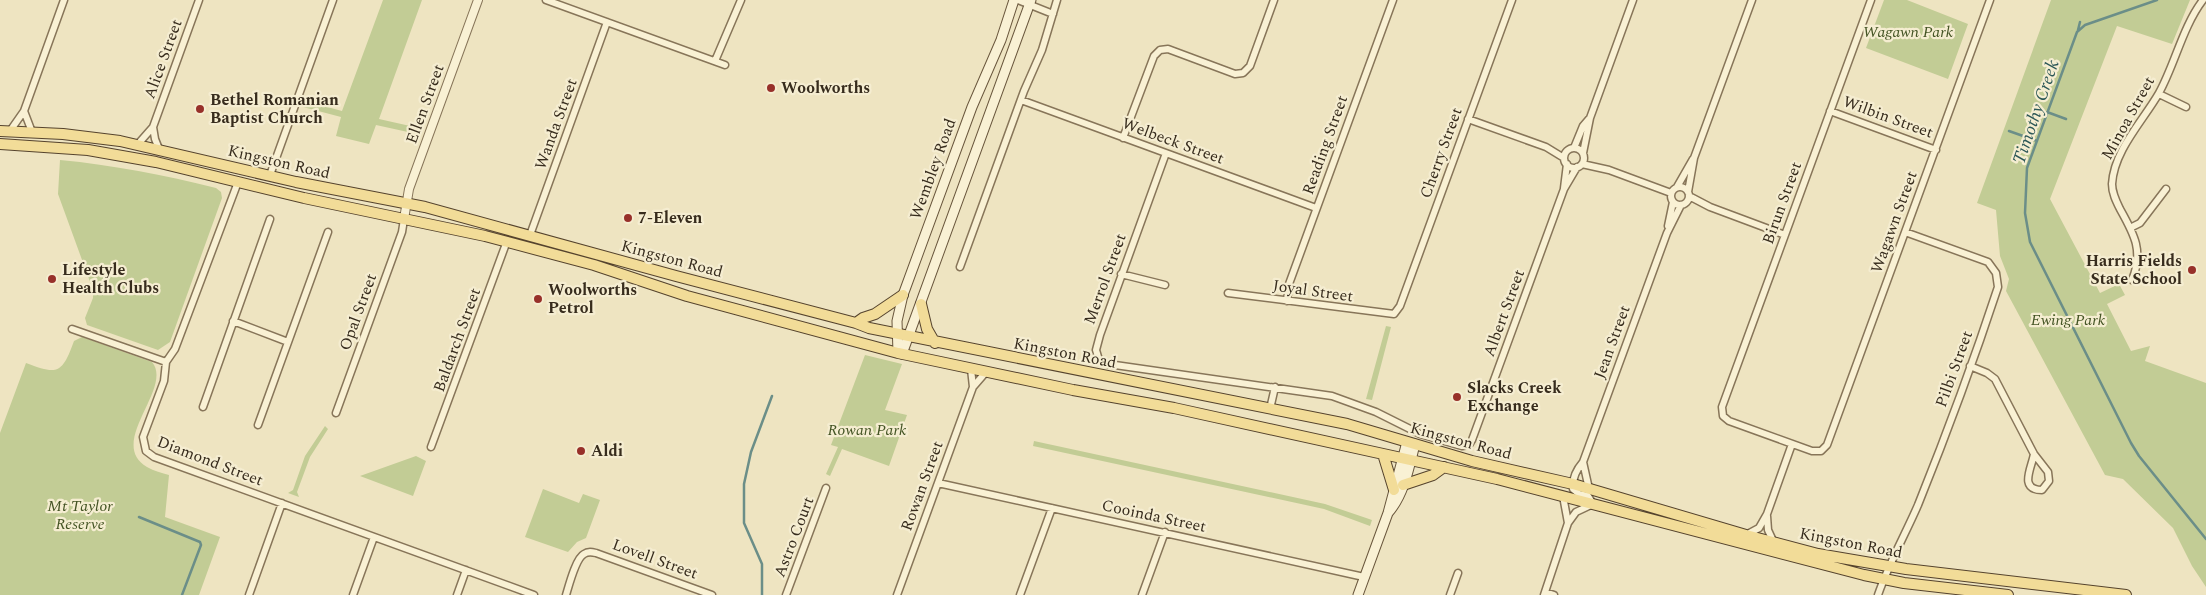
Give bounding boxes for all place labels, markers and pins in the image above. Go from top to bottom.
place label: Woolworths [781,76,870,100]
marker: Woolworths [765,82,777,94]
place label: Bethel Romanian Baptist Church [210,88,339,130]
marker: Bethel Romanian Baptist Church [194,103,206,115]
place label: 7-Eleven [638,206,703,230]
marker: 7-Eleven [622,212,634,224]
place label: Harris Fields State School [2086,249,2182,291]
place label: Lifestyle Health Clubs [62,258,159,300]
marker: Harris Fields State School [2186,264,2198,276]
marker: Lifestyle Health Clubs [46,273,58,285]
place label: Woolworths Petrol [548,278,637,320]
marker: Woolworths Petrol [532,293,544,305]
place label: Slacks Creek Exchange [1467,376,1562,418]
marker: Slacks Creek Exchange [1451,391,1463,403]
place label: Aldi [591,439,623,463]
marker: Aldi [575,445,587,457]

